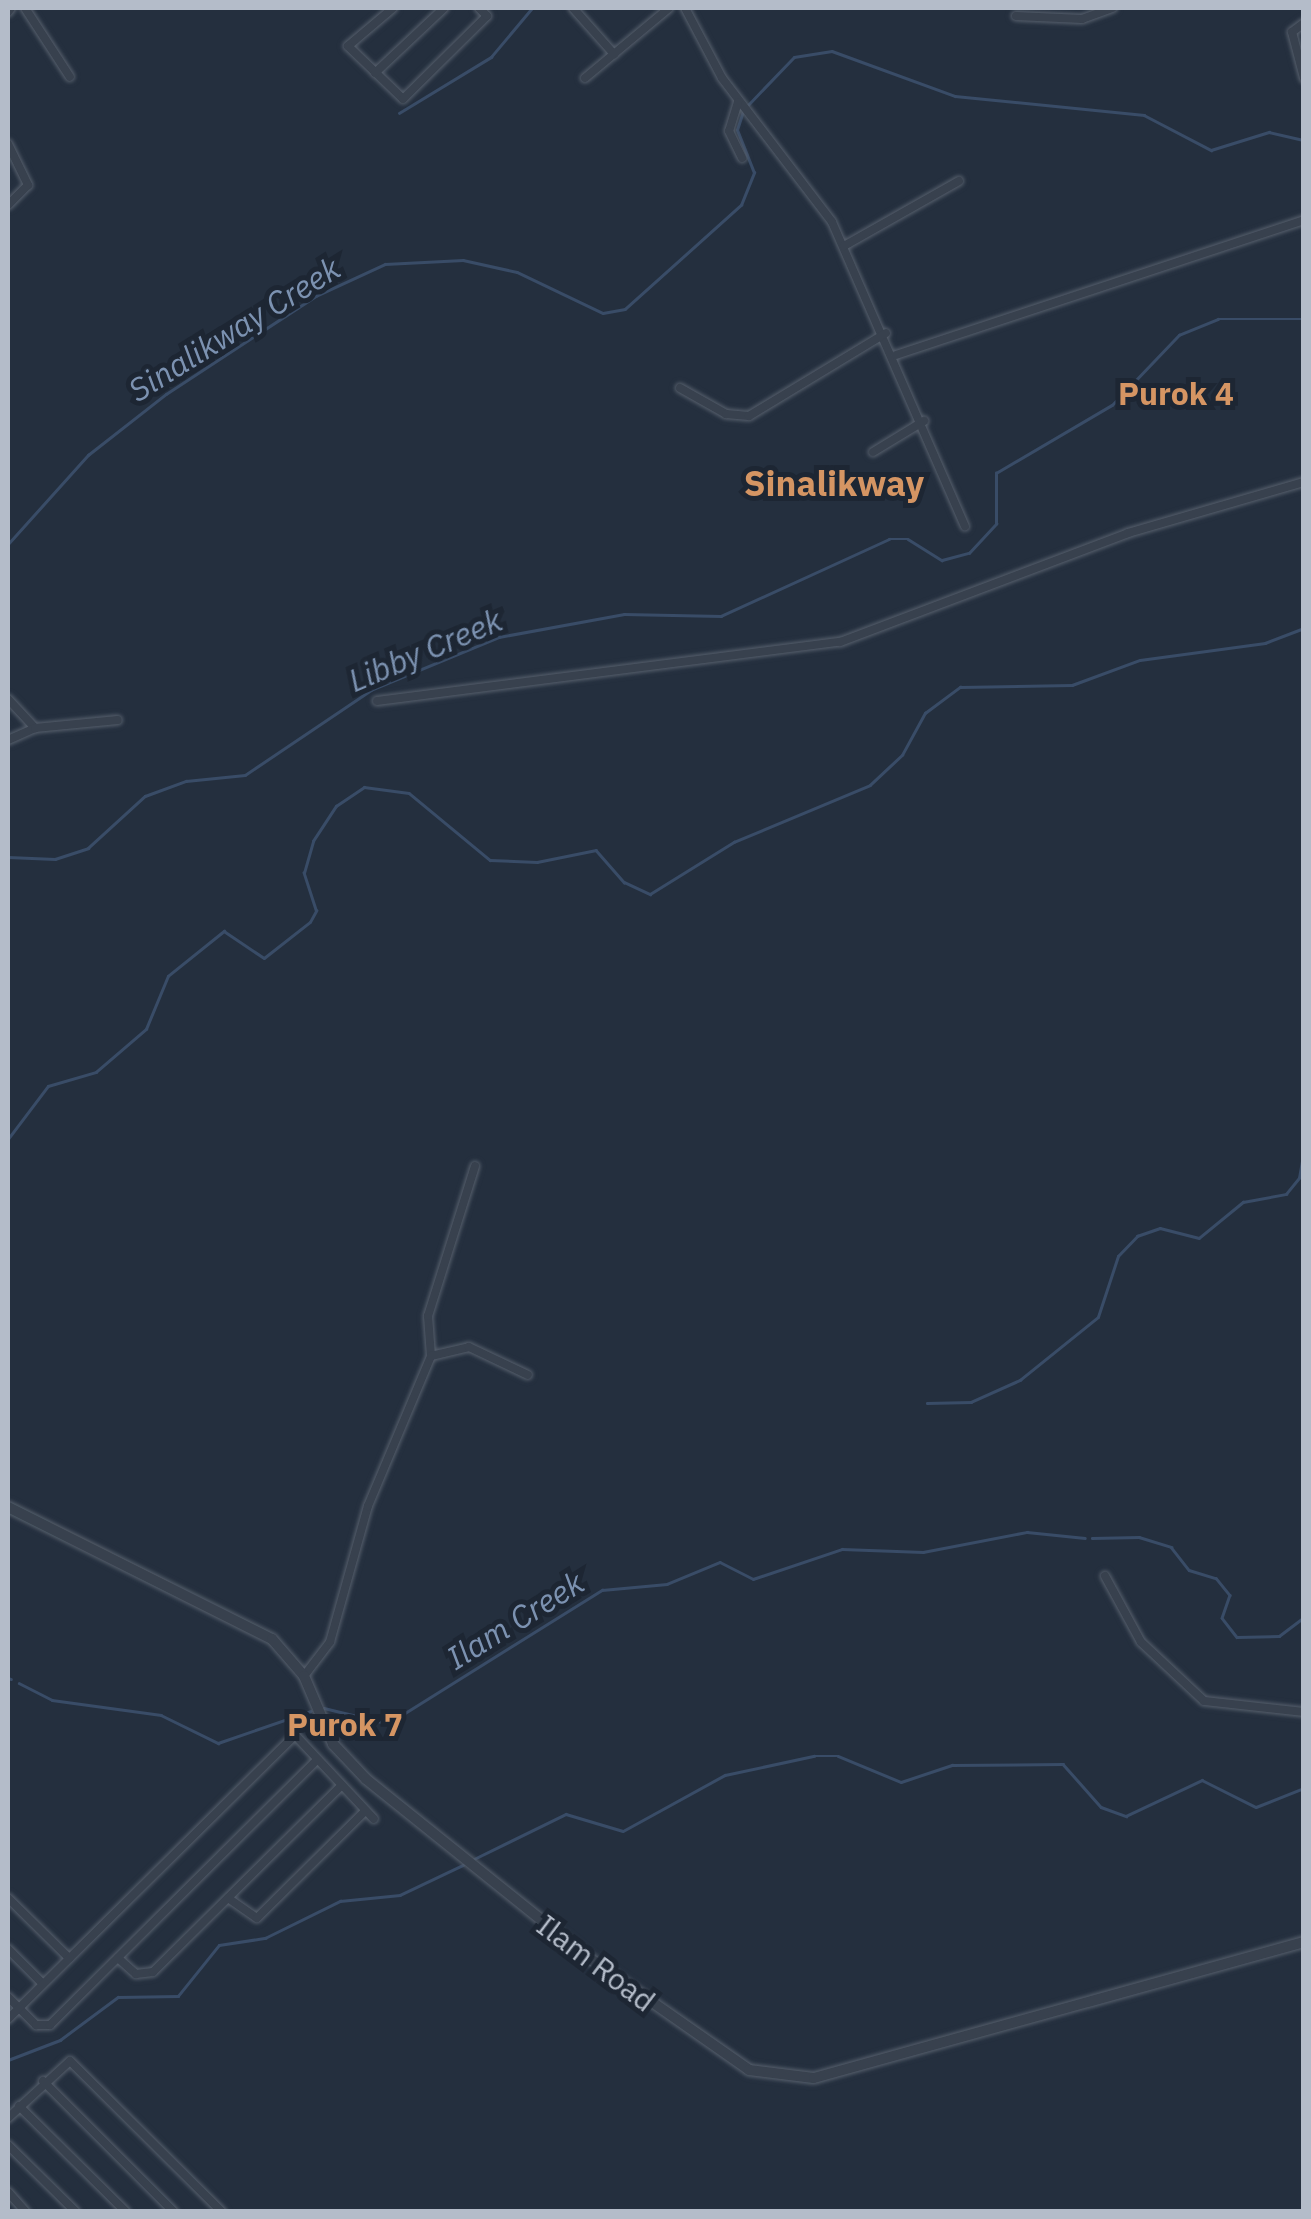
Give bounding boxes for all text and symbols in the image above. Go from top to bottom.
water label: Sinalikway Creek [121,249,347,409]
district label: Purok 4 [1118,374,1234,412]
district label: Sinalikway [744,462,924,504]
water label: Libby Creek [342,600,508,700]
water label: Ilam Creek [439,1563,591,1677]
district label: Purok 7 [287,1705,403,1743]
street label: Ilam Road [530,1907,662,2019]

